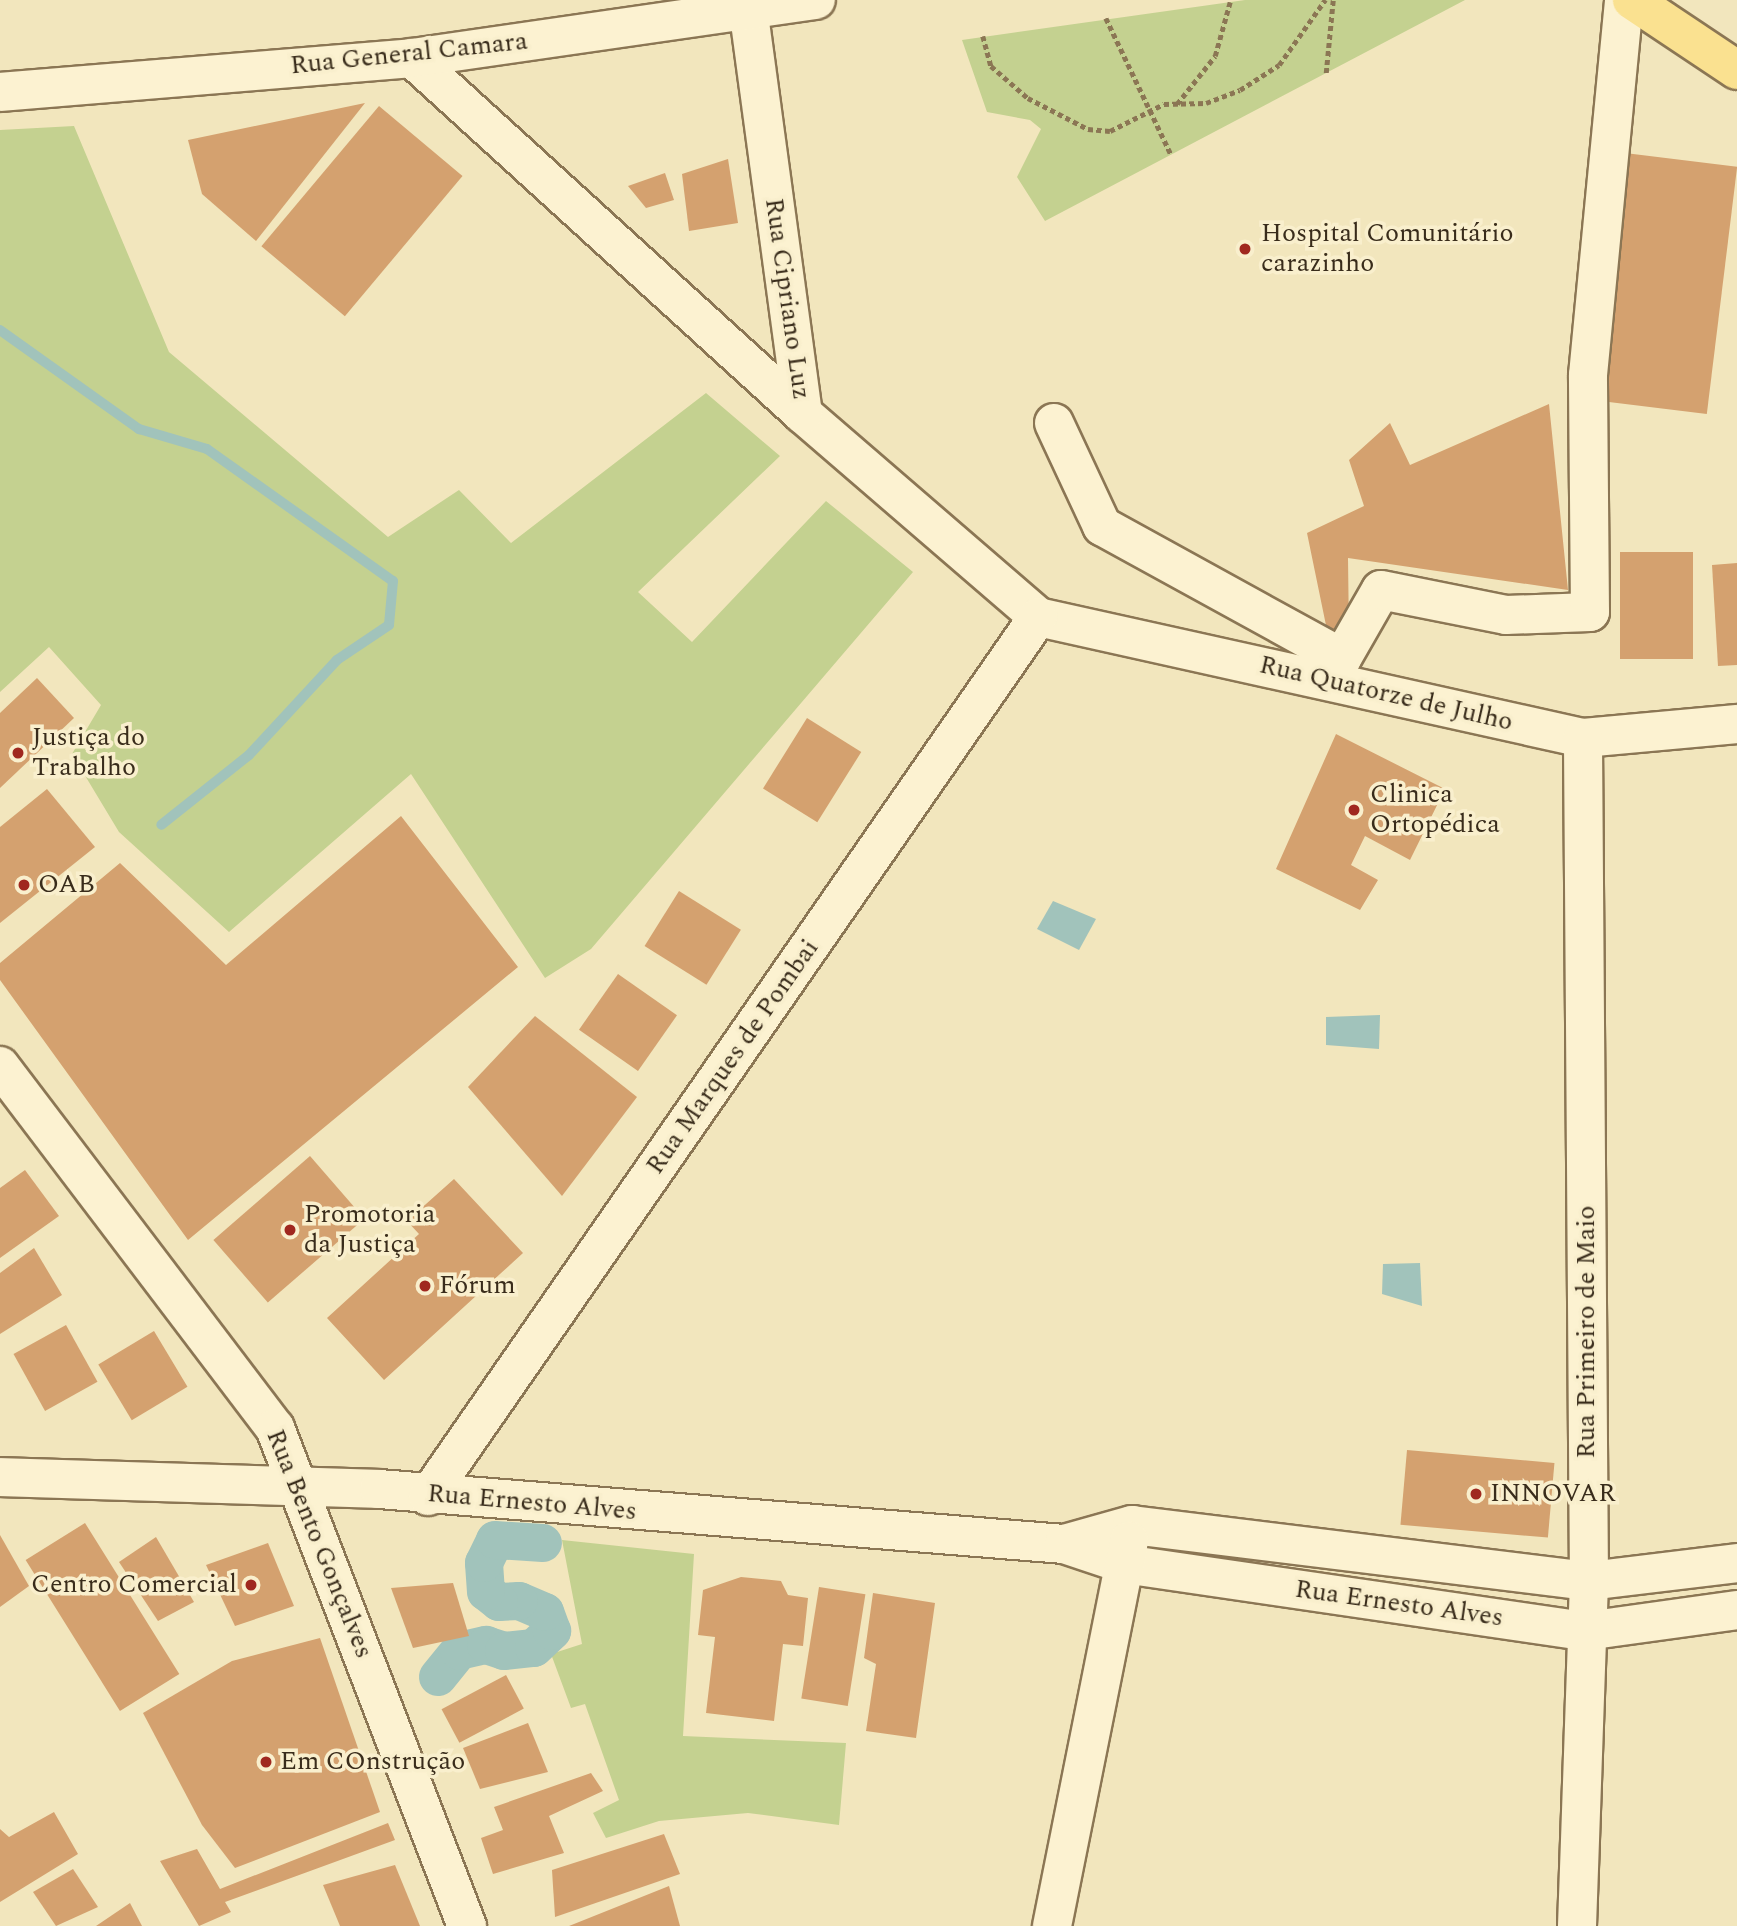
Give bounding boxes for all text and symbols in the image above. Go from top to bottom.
street label: Rua General Camara [289,26,529,82]
street label: Rua Cipriano Luz [757,196,817,402]
place label: Hospital Comunitário carazinho [1261,218,1514,280]
marker: Hospital Comunitário carazinho [1235,239,1255,259]
street label: Rua Quatorze de Julho [1256,650,1516,738]
place label: Justiça do Trabalho [32,722,145,784]
marker: Justiça do Trabalho [10,745,26,761]
place label: Clinica Ortopédica [1370,779,1500,840]
marker: Clinica Ortopédica [1344,800,1364,820]
place label: OAB [38,869,95,901]
marker: OAB [16,877,32,893]
street label: Rua Marques de Pombai [640,933,826,1181]
place label: Promotoria da Justiça [304,1199,436,1260]
street label: Rua Primeiro de Maio [1571,1205,1603,1459]
marker: Promotoria da Justiça [282,1222,298,1238]
place label: Fórum [439,1270,515,1302]
marker: Fórum [417,1278,433,1294]
street label: Rua Bento Gonçalves [259,1425,379,1663]
street label: Rua Ernesto Alves [426,1478,638,1528]
place label: INNOVAR [1490,1478,1615,1510]
marker: INNOVAR [1468,1486,1484,1502]
place label: Centro Comercial [31,1569,237,1601]
street label: Rua Ernesto Alves [1293,1574,1505,1634]
marker: Centro Comercial [243,1577,259,1593]
place label: Em COnstrução [280,1746,465,1778]
marker: Em COnstrução [258,1754,274,1770]

